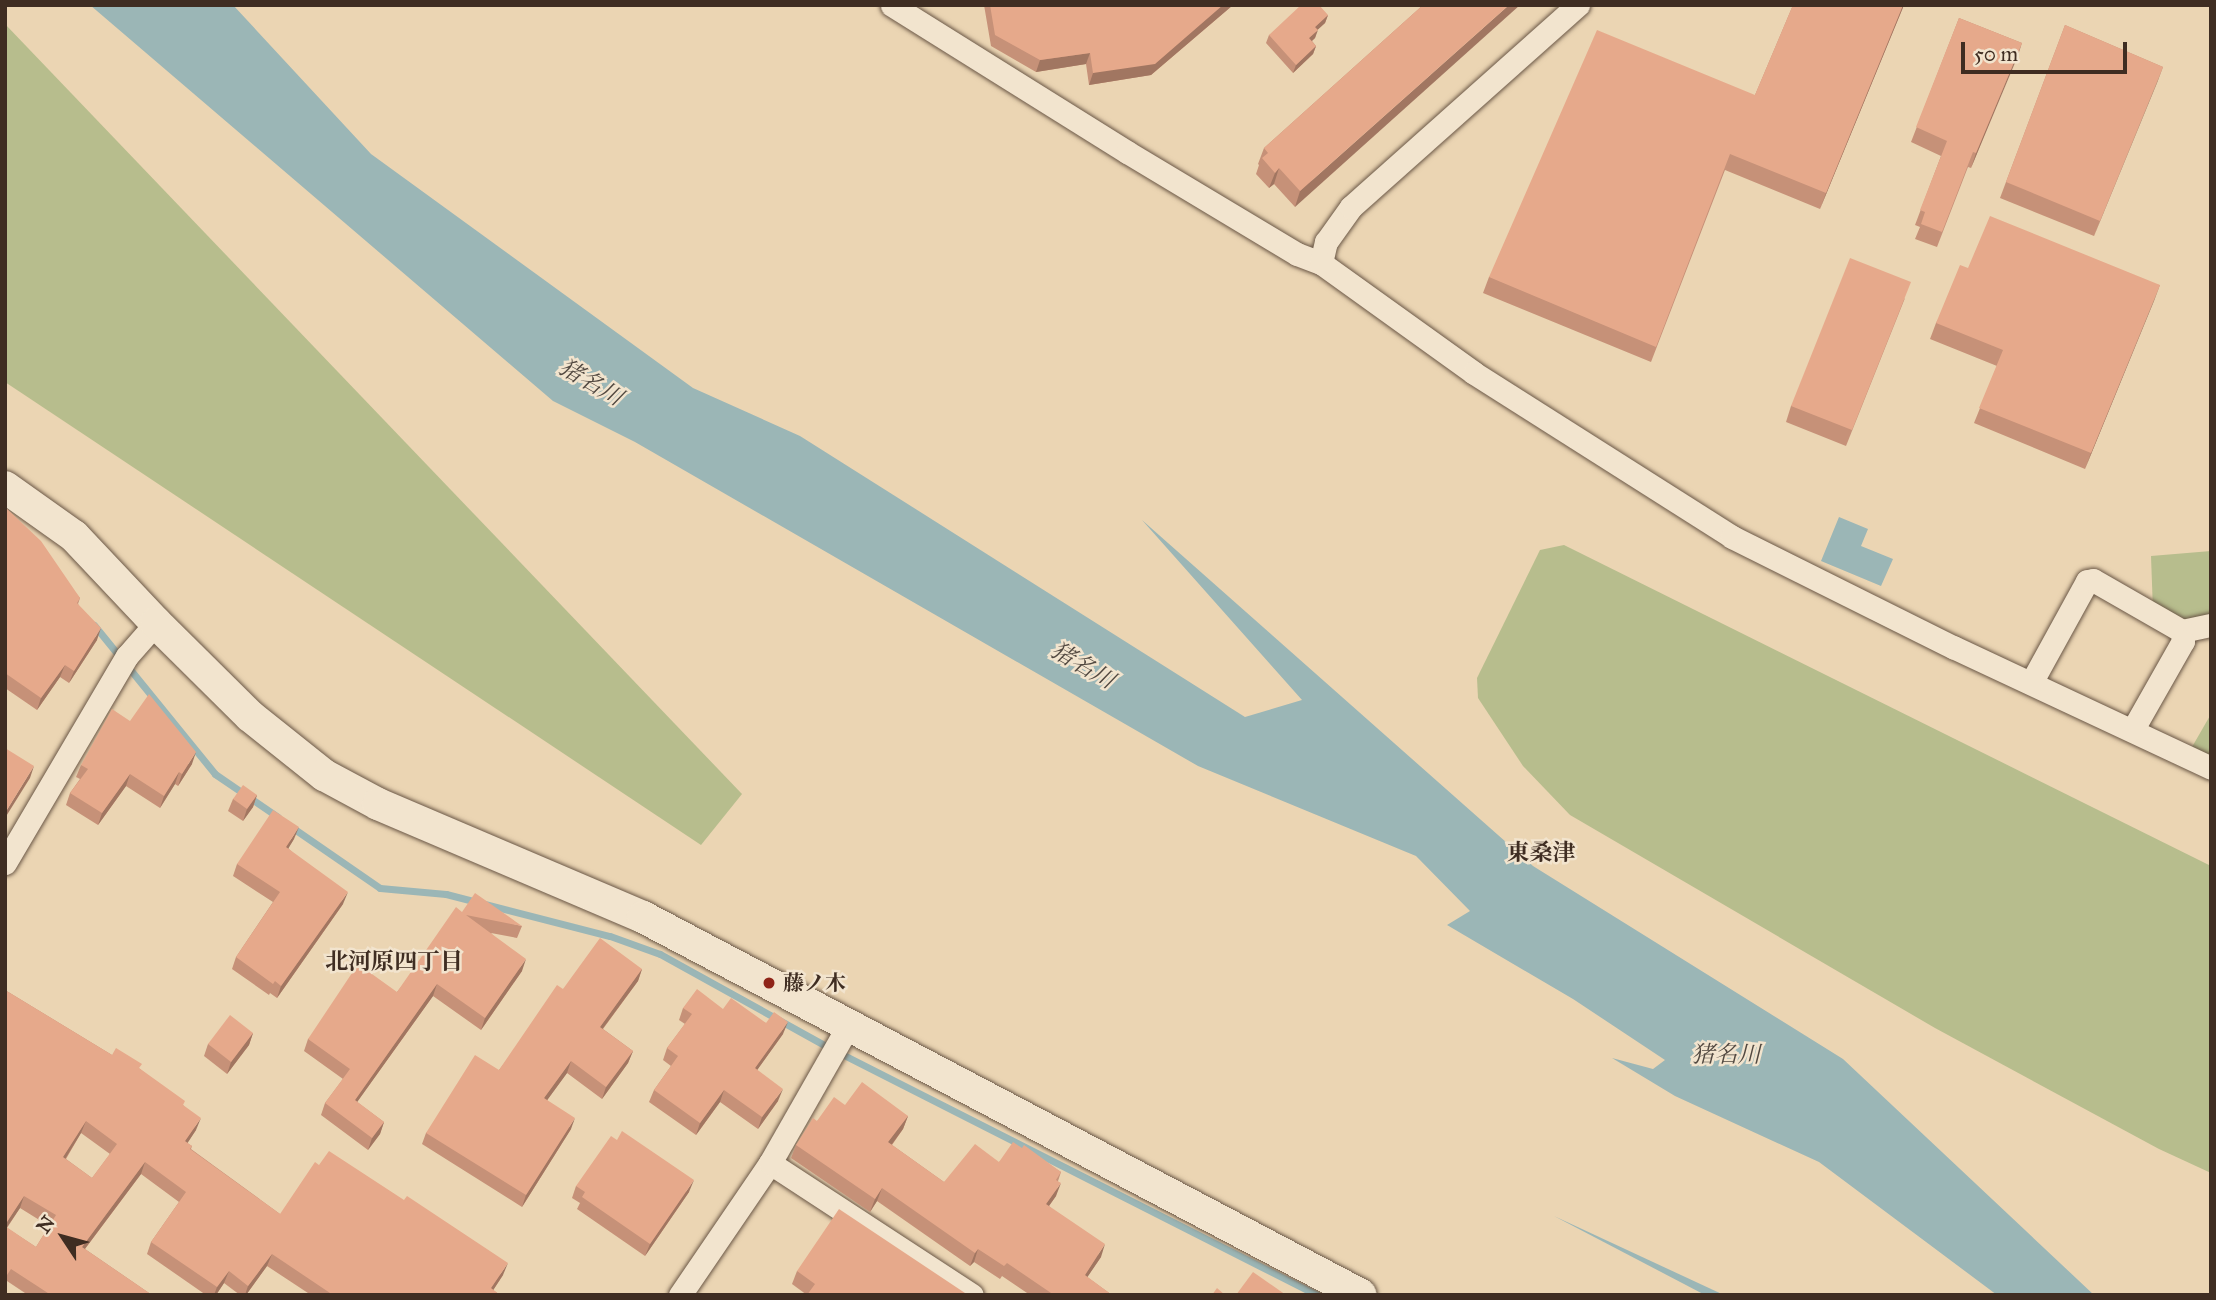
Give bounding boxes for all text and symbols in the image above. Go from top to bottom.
scale bar [1964,28,2130,72]
text: 50 m [1974,41,2018,67]
water label: 猪名川 [554,353,628,411]
water label: 猪名川 [1046,636,1120,694]
district label: 東桑津 [1507,838,1575,866]
district label: 北河原四丁目 [325,947,463,975]
place label: 藤ノ木 [783,970,846,996]
marker: 藤ノ木 [761,975,777,991]
water label: 猪名川 [1692,1040,1760,1068]
north arrow [28,1202,98,1272]
text: N [32,1211,60,1238]

